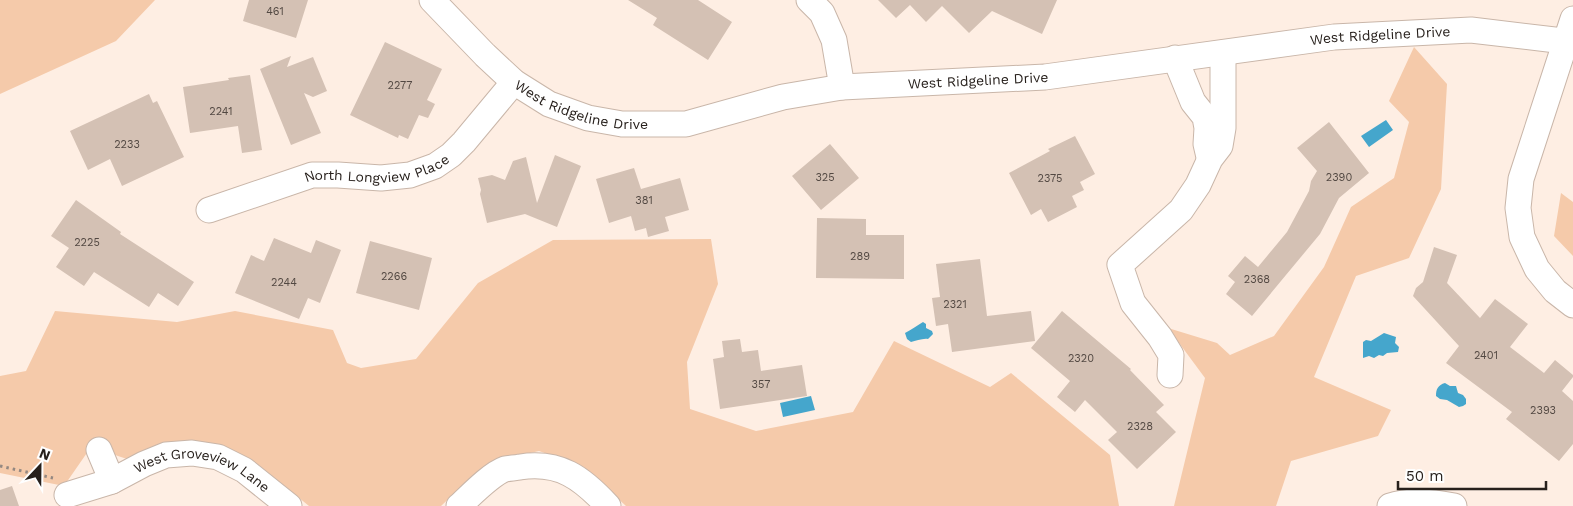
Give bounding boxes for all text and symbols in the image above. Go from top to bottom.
house number: 461 [266,5,284,18]
street label: West Ridgeline Drive [1309,23,1451,48]
street label: West Ridgeline Drive [907,69,1049,92]
street label: West Ridgeline Drive [512,77,648,132]
house number: 2277 [388,79,412,92]
house number: 2241 [209,105,233,118]
house number: 2233 [114,138,140,151]
street label: North Longview Place [302,151,452,186]
house number: 325 [815,171,835,184]
house number: 2390 [1326,171,1352,184]
house number: 2375 [1038,172,1062,185]
house number: 381 [635,194,653,207]
house number: 2225 [74,236,100,249]
house number: 289 [850,250,870,263]
house number: 2266 [381,270,407,283]
house number: 2368 [1244,273,1270,286]
house number: 2244 [271,276,297,289]
house number: 2321 [943,298,967,311]
house number: 2401 [1474,349,1498,362]
house number: 2320 [1068,352,1094,365]
house number: 357 [752,378,771,391]
house number: 2393 [1530,404,1556,417]
house number: 2328 [1127,420,1153,433]
north arrow [15,441,65,491]
text: N [37,445,53,463]
street label: West Groveview Lane [131,445,273,495]
scale bar [1398,458,1546,490]
text: 50 m [1406,467,1443,485]

